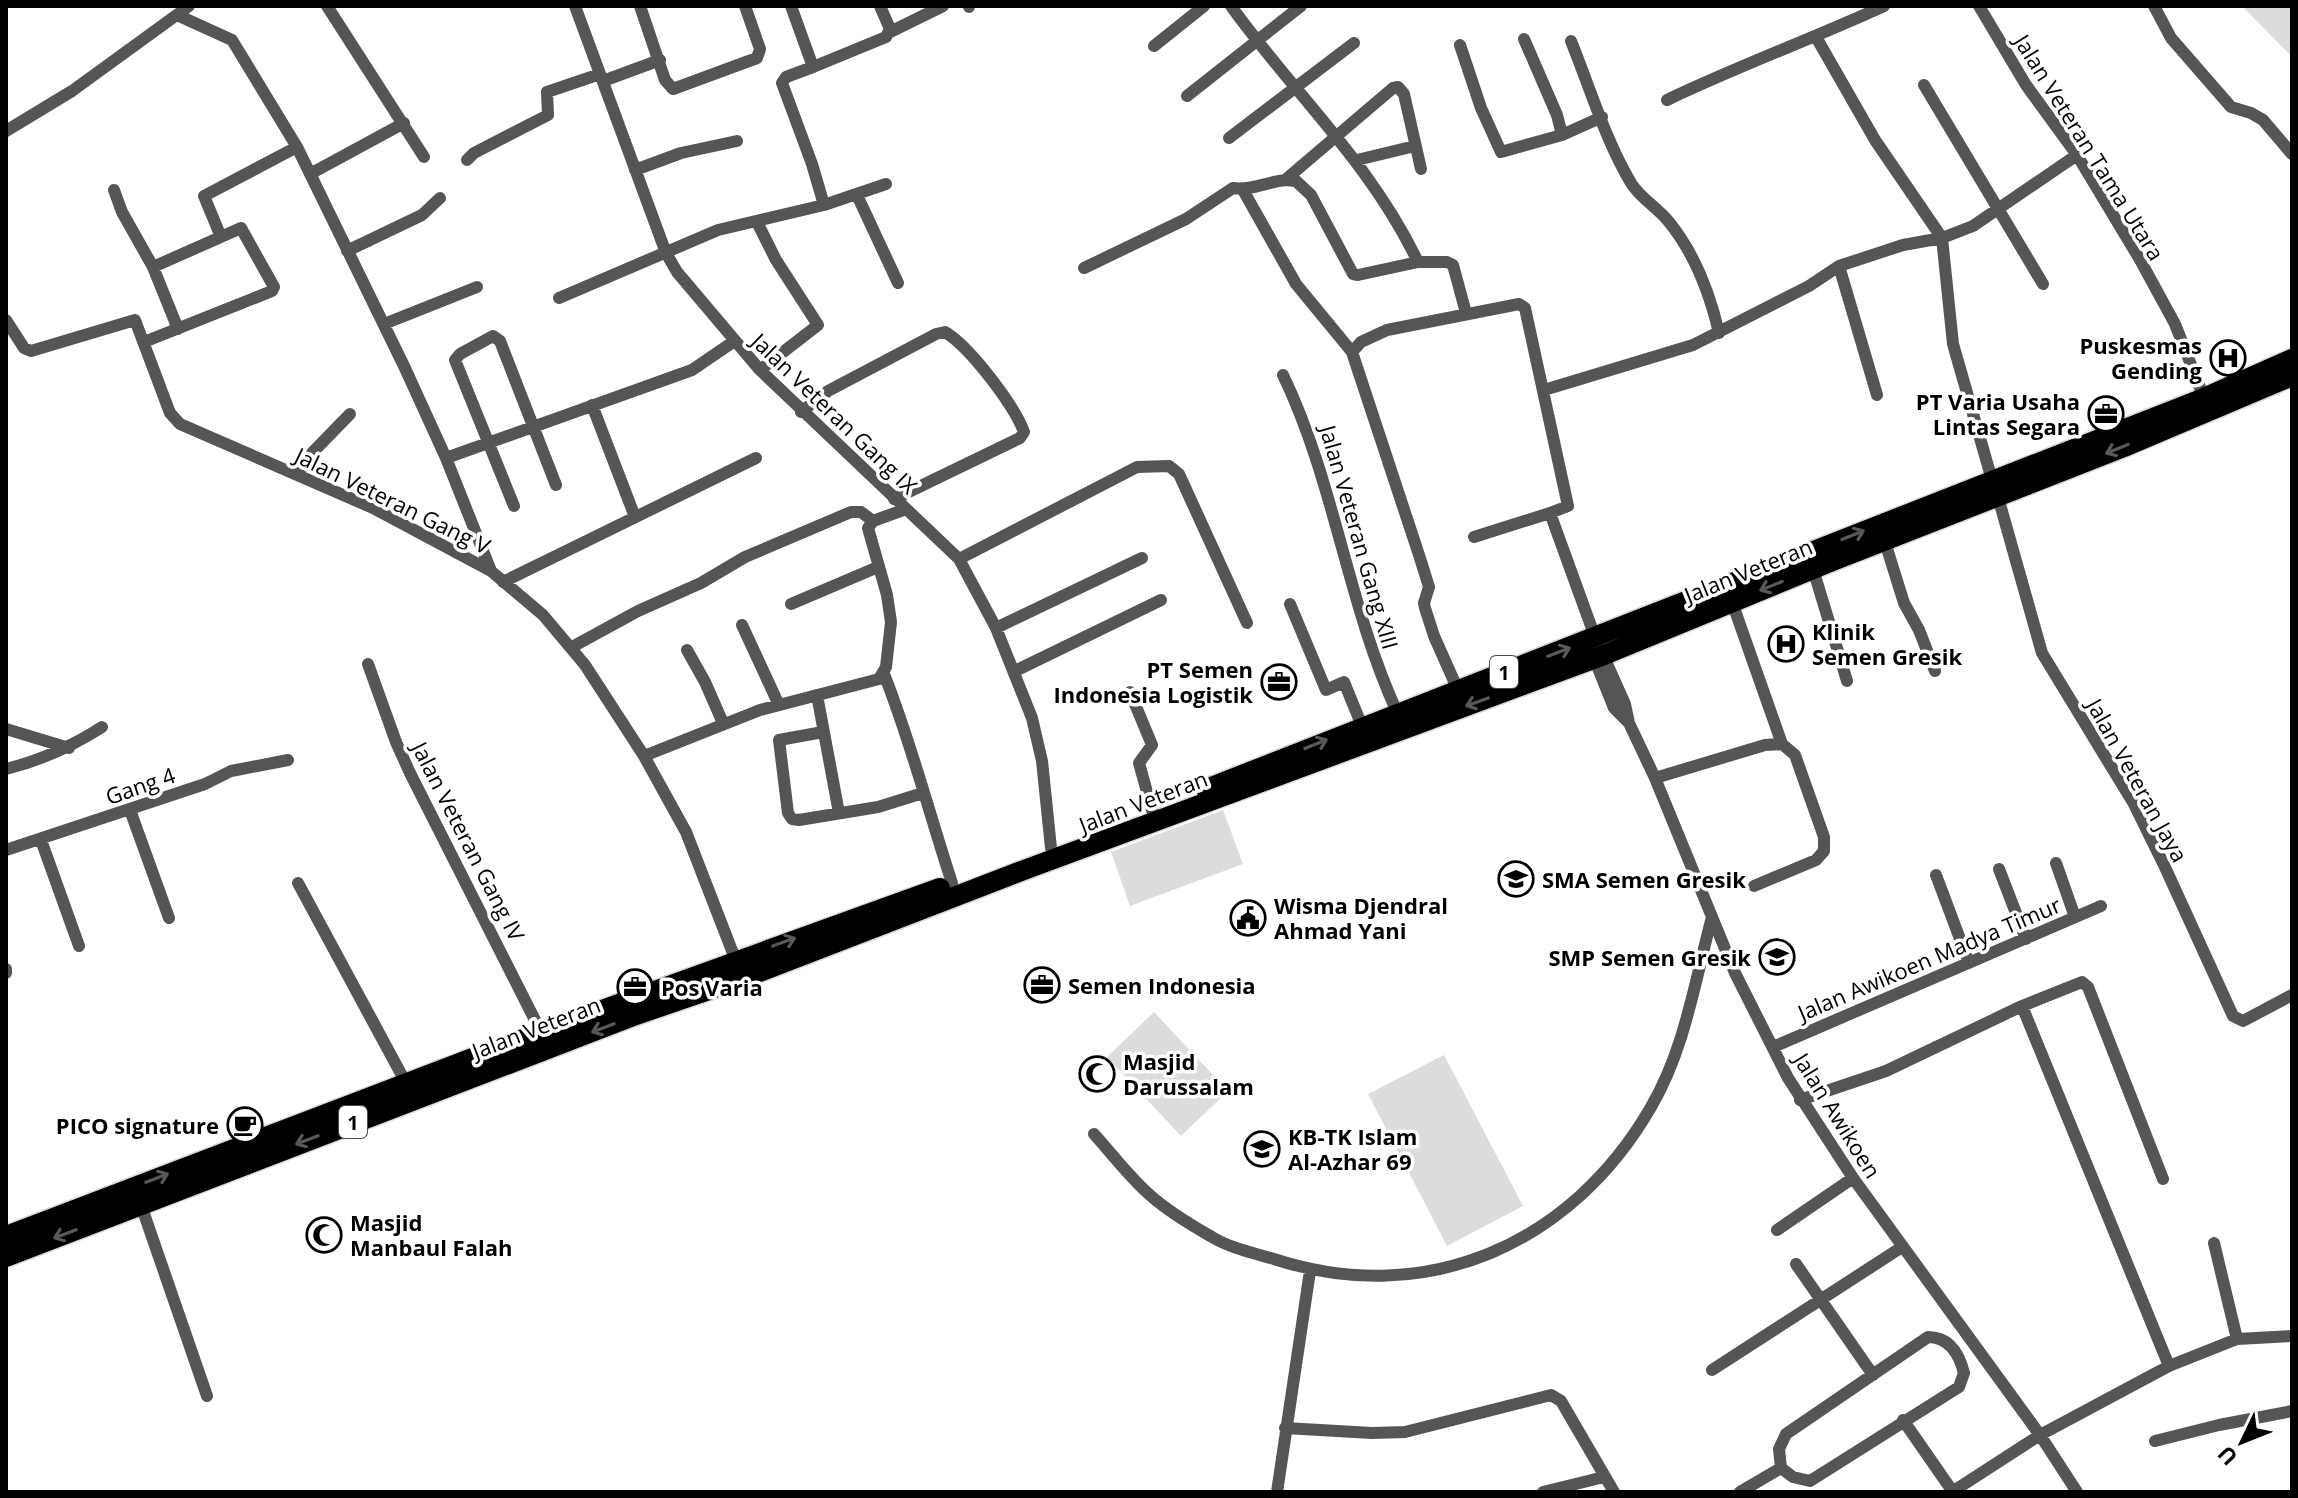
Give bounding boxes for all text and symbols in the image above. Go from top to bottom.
street label: Jalan Veteran Tama Utara [2007,27,2172,266]
street label: Jalan Veteran Gang IX [744,325,925,500]
place label: Puskesmas Gending [2079,330,2203,385]
hospital icon: Puskesmas Gending [2209,339,2247,377]
place label: PT Varia Usaha Lintas Segara [1916,386,2080,441]
office icon: PT Varia Usaha Lintas Segara [2087,395,2125,433]
street label: Jalan Veteran Gang XIII [1313,420,1406,653]
street label: Jalan Veteran Gang V [289,439,496,561]
one-way arrow [2105,443,2130,458]
one-way arrow [1840,527,1865,541]
street label: Jalan Veteran [1678,531,1816,610]
one-way arrow [1759,580,1784,595]
place label: Klinik Semen Gresik [1812,616,1962,671]
hospital icon: Klinik Semen Gresik [1767,625,1805,663]
one-way arrow [1546,644,1571,658]
place label: PT Semen Indonesia Logistik [1054,654,1253,709]
road number: 1 [1490,656,1518,688]
office icon: PT Semen Indonesia Logistik [1260,663,1298,701]
street label: Jalan Veteran Jaya [2080,691,2195,867]
one-way arrow [1465,696,1490,710]
street label: Jalan Veteran Gang IV [405,734,533,947]
one-way arrow [1303,736,1328,751]
street label: Gang 4 [101,759,179,811]
street label: Jalan Veteran [1073,763,1212,840]
school or university icon: SMA Semen Gresik [1497,860,1535,898]
place label: SMA Semen Gresik [1542,864,1746,894]
street label: Jalan Awikoen Madya Timur [1791,889,2065,1028]
place label: Wisma Djendral Ahmad Yani [1274,890,1448,945]
public building icon: Wisma Djendral Ahmad Yani [1229,899,1267,937]
one-way arrow [771,934,796,949]
school or university icon: SMP Semen Gresik [1758,938,1796,976]
place label: SMP Semen Gresik [1549,942,1751,972]
office icon: Semen Indonesia [1023,966,1061,1004]
office icon: Pos Varia [616,968,654,1006]
place label: Semen Indonesia [1068,970,1256,1000]
place label: Pos Varia [661,972,763,1002]
street label: Jalan Veteran [466,989,605,1066]
one-way arrow [591,1022,615,1036]
street label: Jalan Awikoen [1787,1045,1888,1183]
place label: Masjid Darussalam [1123,1046,1254,1101]
mosque icon: Masjid Darussalam [1078,1055,1116,1093]
cafe icon: PICO signature [226,1106,264,1144]
road number: 1 [339,1106,367,1138]
place label: PICO signature [56,1110,219,1140]
place label: KB-TK Islam Al-Azhar 69 [1288,1121,1417,1176]
school or university icon: KB-TK Islam Al-Azhar 69 [1243,1130,1281,1168]
one-way arrow [295,1134,320,1148]
one-way arrow [144,1170,169,1184]
place label: Masjid Manbaul Falah [350,1207,512,1262]
mosque icon: Masjid Manbaul Falah [305,1216,343,1254]
one-way arrow [53,1228,78,1242]
north arrow [2202,1402,2282,1482]
text: U [2210,1440,2243,1473]

